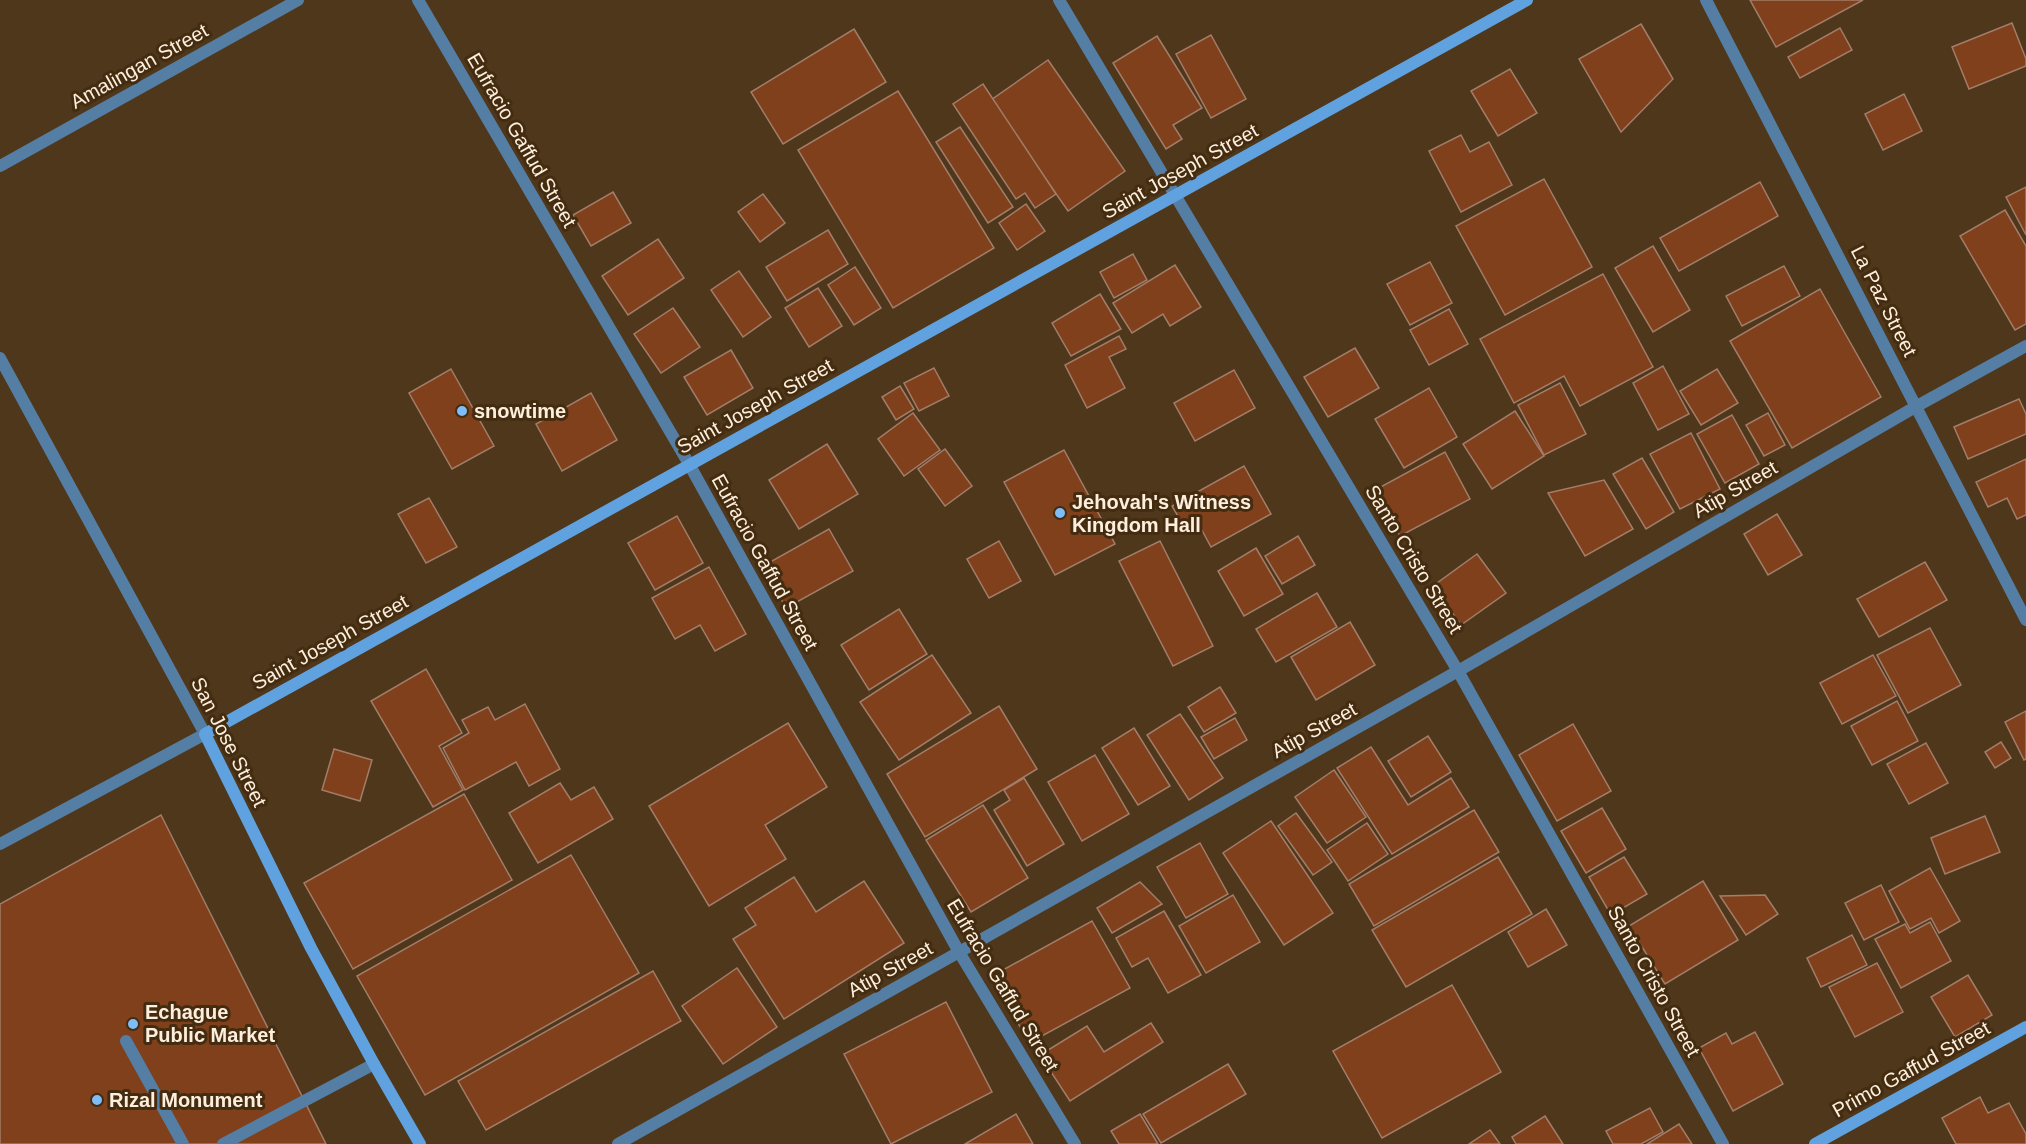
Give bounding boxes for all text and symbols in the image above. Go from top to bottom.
street label: Amalingan Street [67,19,212,113]
street label: Eufracio Gaffud Street [463,49,581,231]
street label: Saint Joseph Street [1098,119,1262,223]
street label: La Paz Street [1847,242,1922,360]
street label: Saint Joseph Street [673,354,837,458]
place label: snowtime [474,400,566,422]
marker: snowtime [455,404,469,418]
street label: Atip Street [1689,456,1781,522]
street label: Eufracio Gaffud Street [707,470,823,654]
street label: Santo Cristo Street [1361,481,1467,637]
place label: Jehovah's Witness Kingdom Hall [1072,491,1251,536]
marker: Jehovah's Witness Kingdom Hall [1053,506,1067,520]
street label: Saint Joseph Street [248,590,412,694]
street label: San Jose Street [187,674,271,811]
street label: Atip Street [1268,698,1361,762]
street label: Eufracio Gaffud Street [943,895,1064,1076]
street label: Santo Cristo Street [1603,902,1705,1061]
street label: Atip Street [844,937,937,1001]
place label: Echague Public Market [145,1001,275,1046]
street label: Primo Gaffud Street [1829,1016,1994,1121]
marker: Echague Public Market [126,1017,140,1031]
place label: Rizal Monument [109,1089,263,1111]
marker: Rizal Monument [90,1093,104,1107]

